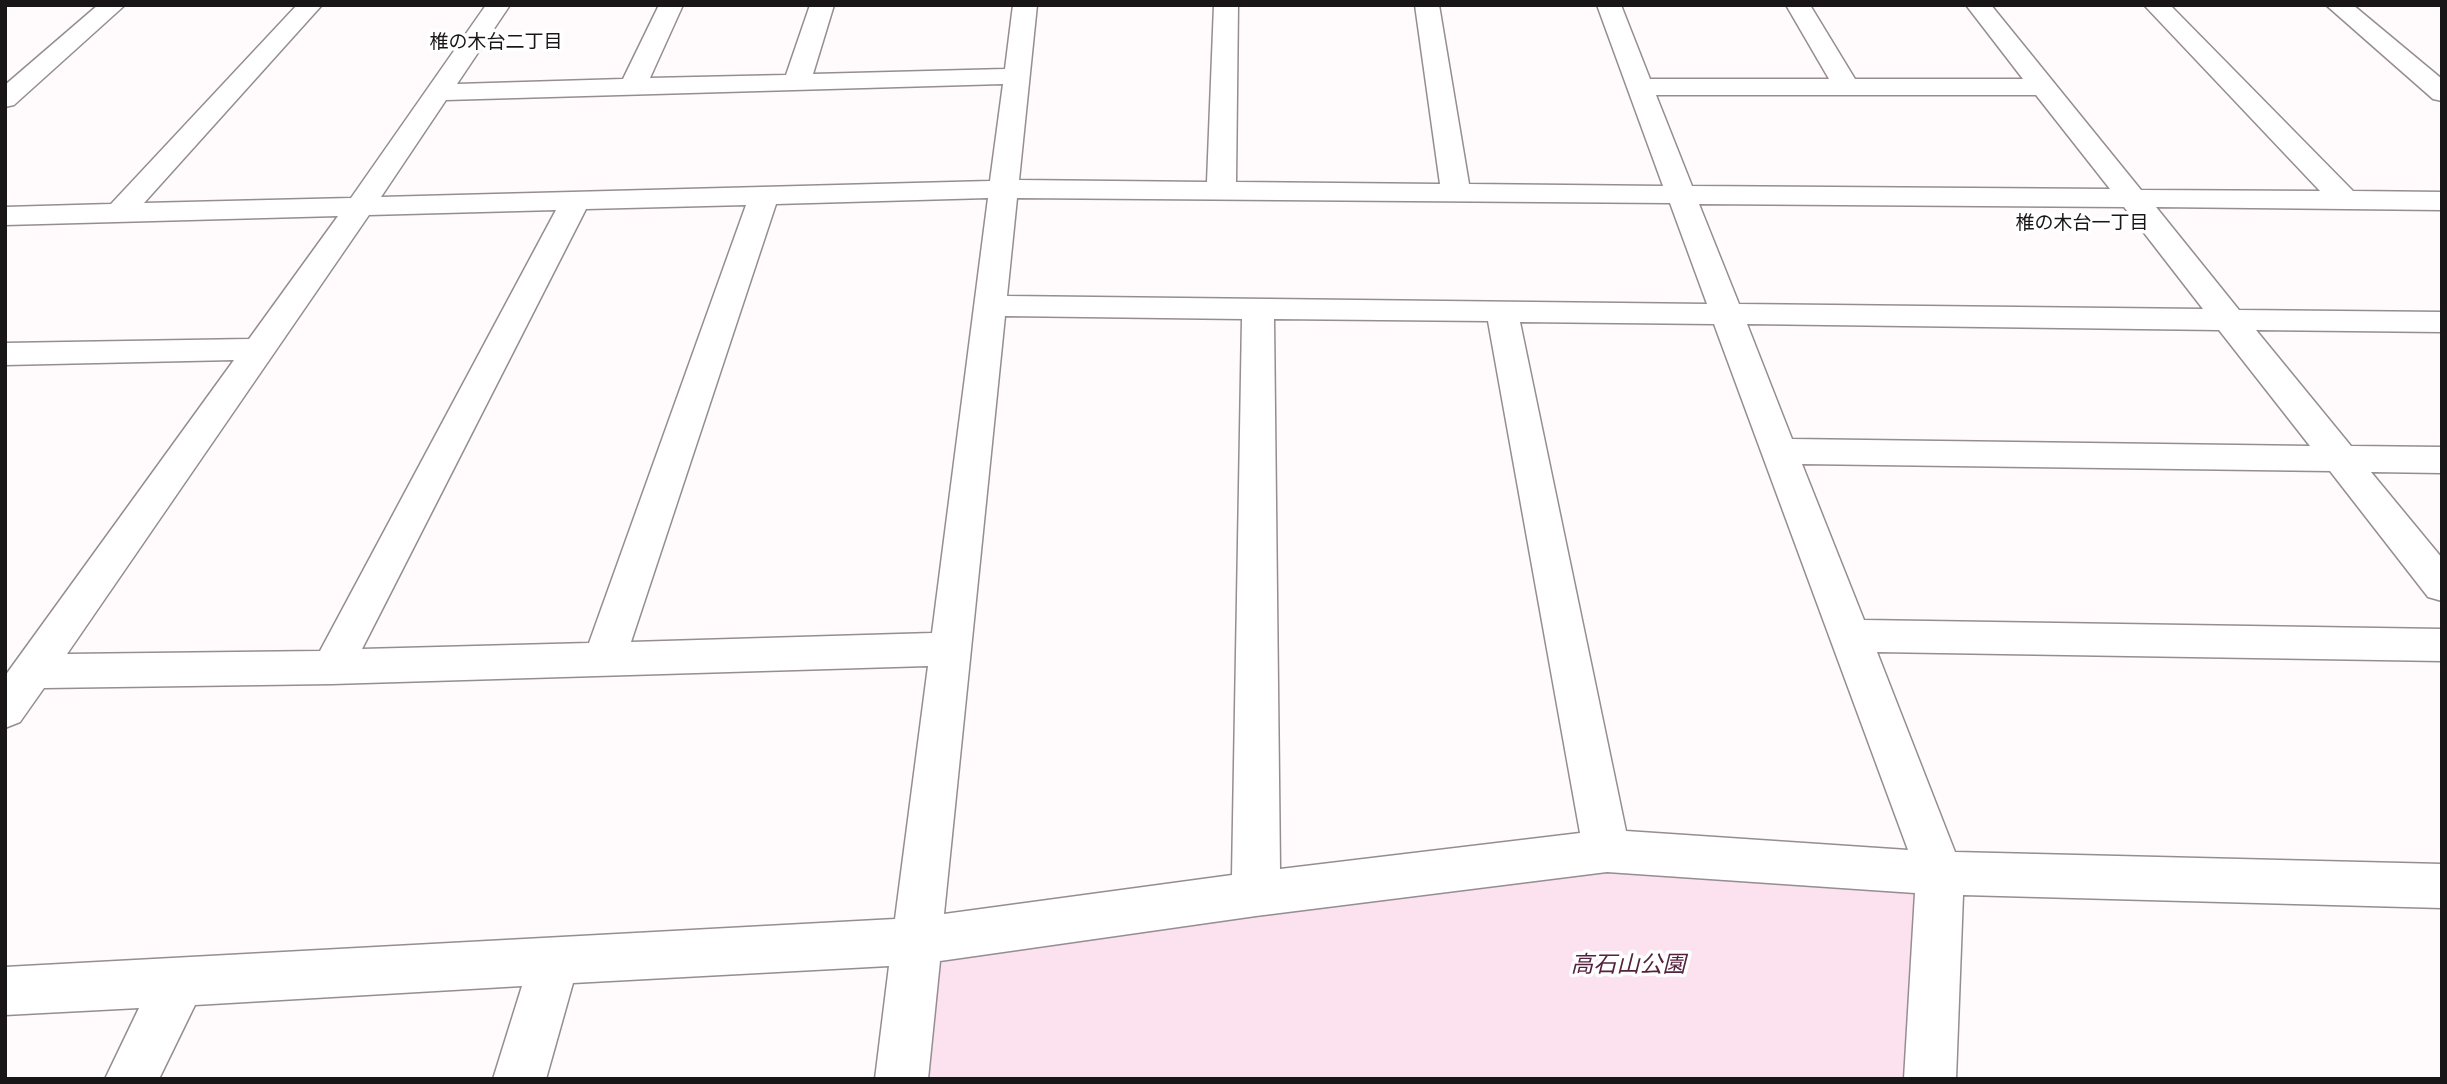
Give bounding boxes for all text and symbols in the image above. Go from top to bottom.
district label: 椎の木台二丁目 [430,32,562,54]
district label: 椎の木台一丁目 [2016,213,2148,235]
park label: 高石山公園 [1571,952,1685,980]

